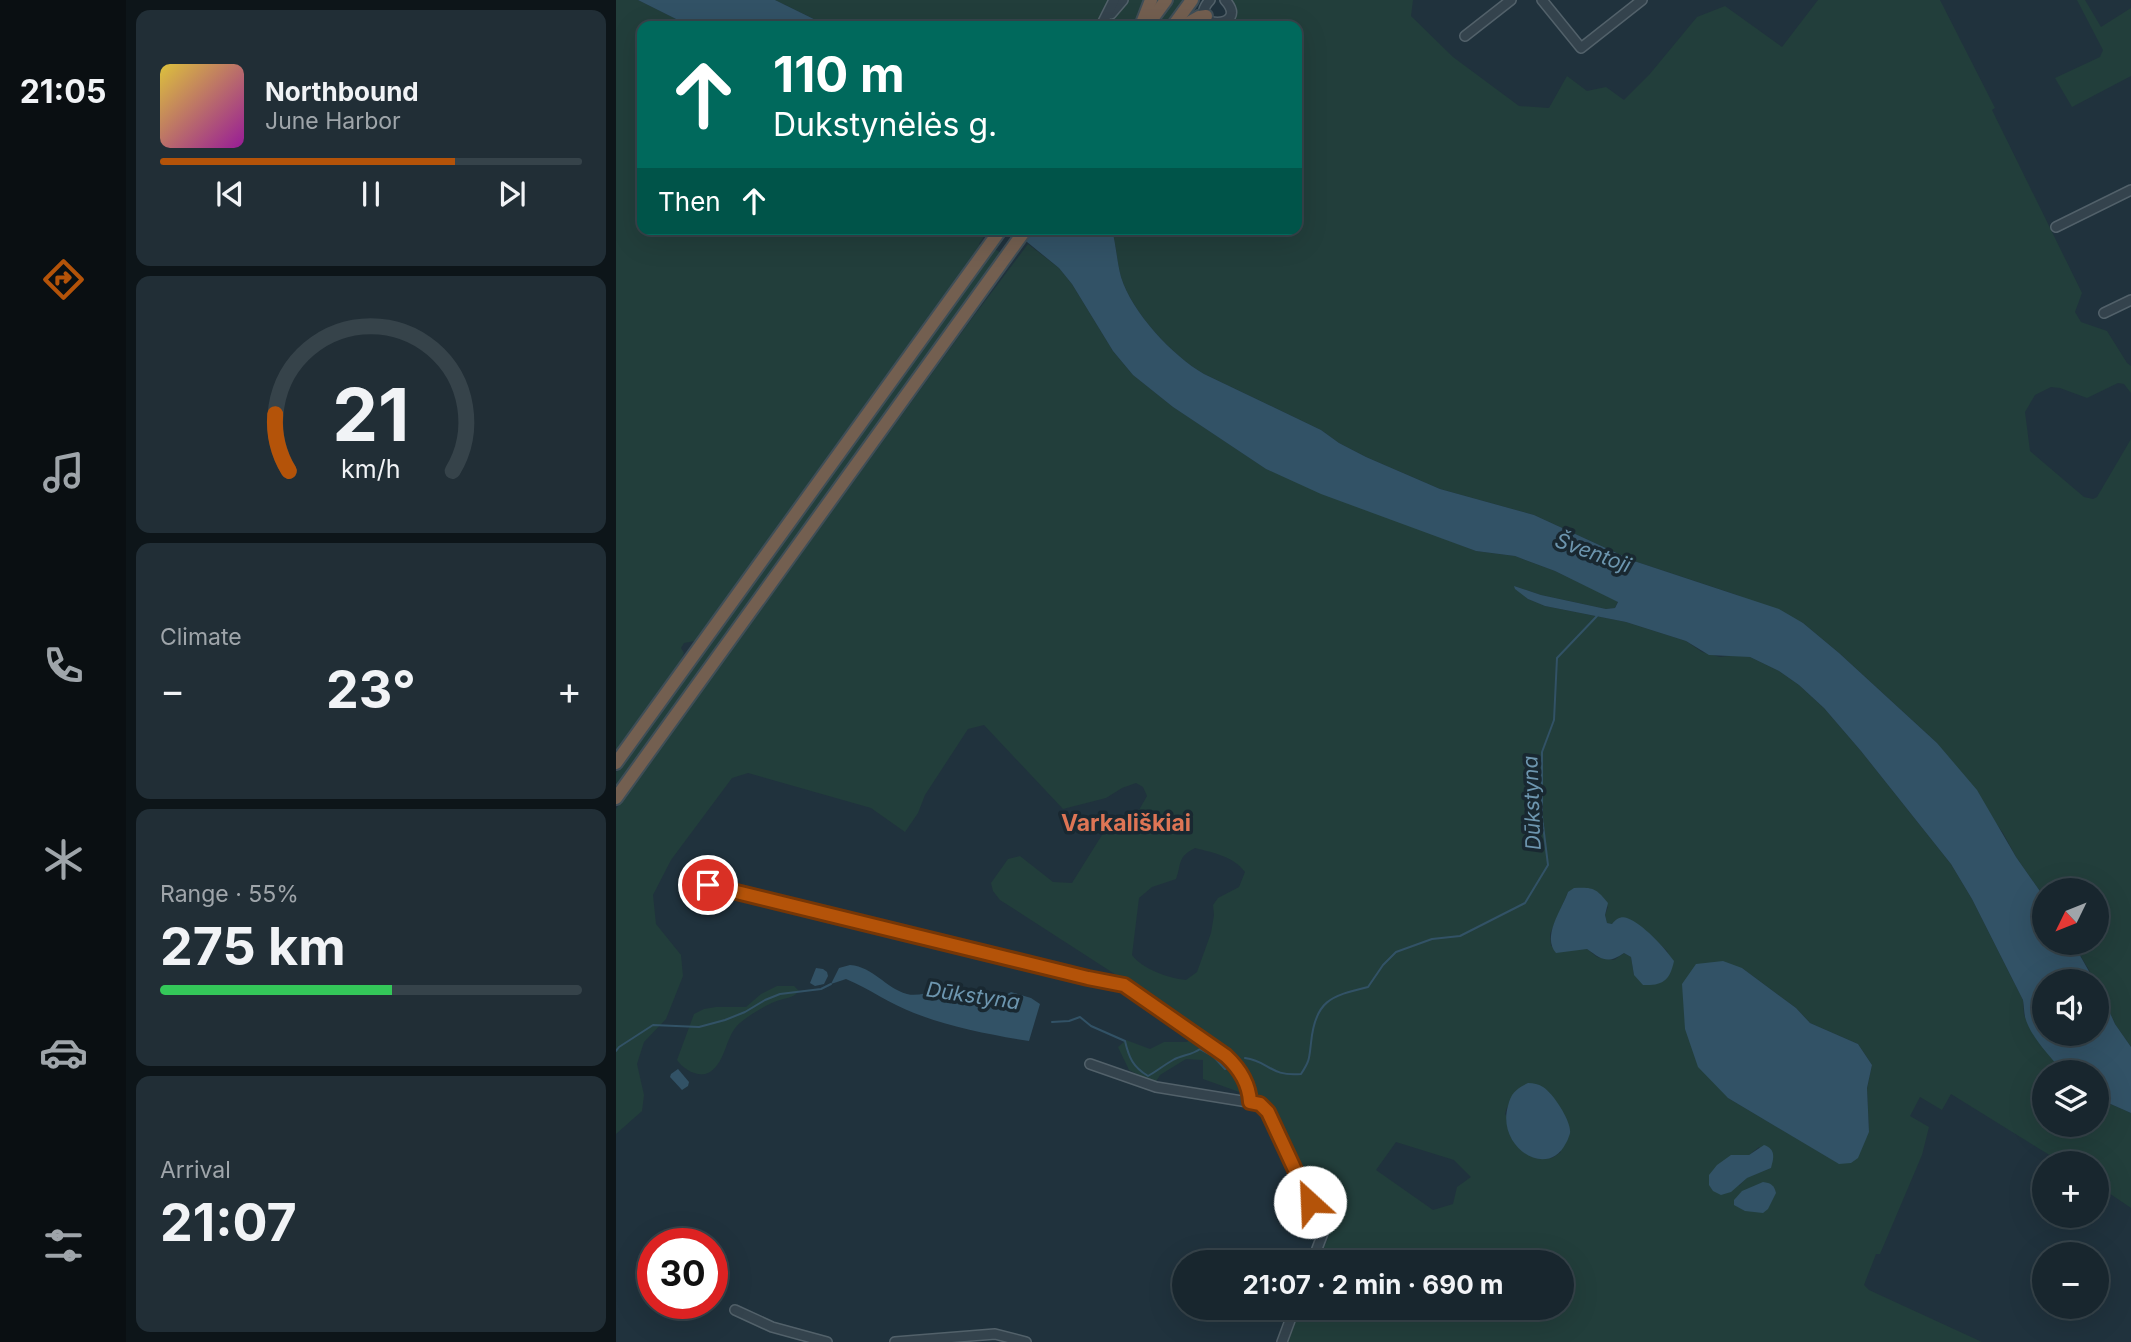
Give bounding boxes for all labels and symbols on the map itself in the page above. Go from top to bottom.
water label: Šventoji [1552,526,1636,578]
water label: Dūkstyna [1517,755,1546,851]
district label: Varkališkiai [1061,809,1191,837]
pin [678,855,738,915]
north arrow [2032,878,2109,956]
water label: Dūkstyna [924,977,1022,1014]
position arrow [1273,1165,1347,1239]
speed limit sign: 30 [637,1228,728,1319]

